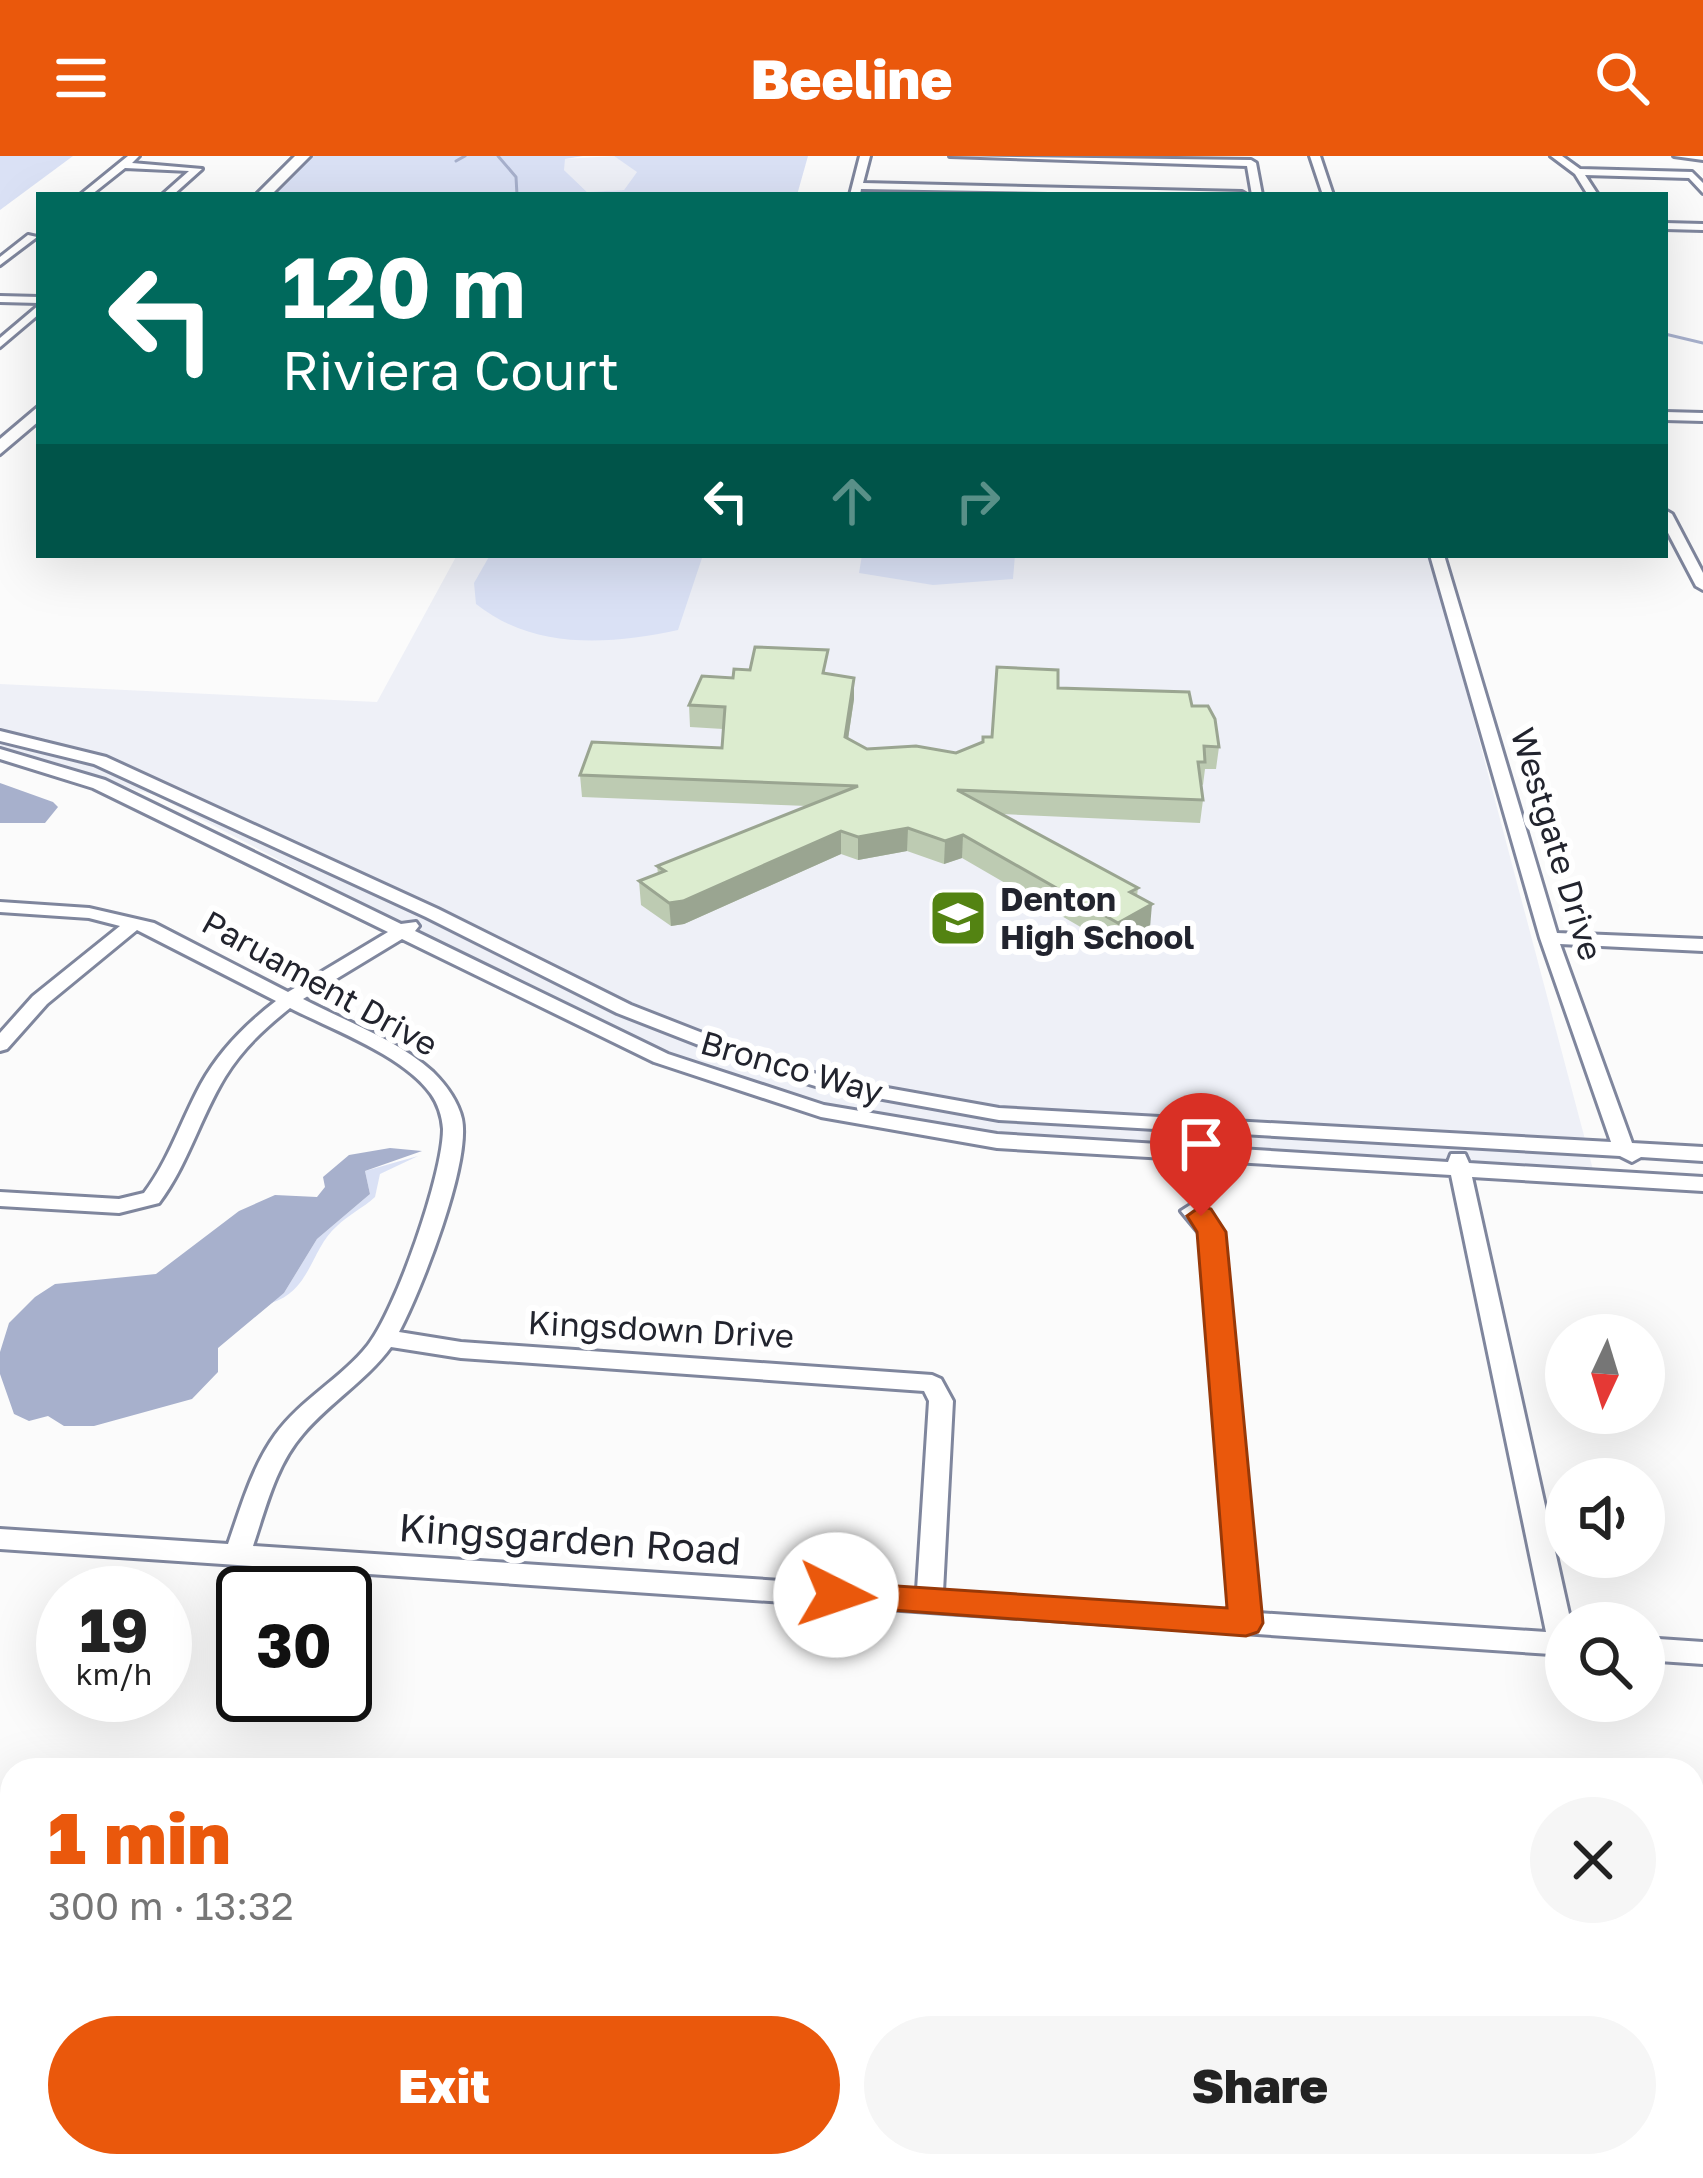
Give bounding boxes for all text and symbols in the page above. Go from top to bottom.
icon: menu [48,45,114,111]
icon: search [1589,45,1655,111]
text: Beeline [751,46,952,111]
text: 120 m [282,236,526,336]
icon: left [84,240,240,396]
text: Riviera Court [282,337,619,402]
icon: left [693,468,759,534]
icon: ahead [819,468,885,534]
icon: right [945,468,1011,534]
street label: Westgate Drive [1504,723,1611,965]
place label: Denton High School [1000,879,1194,956]
school or university icon: Denton High School [927,887,989,949]
street label: Paruament Drive [196,902,445,1063]
street label: Bronco Way [697,1022,888,1111]
pin [1150,1093,1252,1216]
icon: arrive [1168,1111,1234,1177]
street label: Kingsdown Drive [527,1302,795,1355]
north arrow [1545,1314,1665,1434]
map controls [1545,1314,1665,1722]
button: sound [1545,1458,1665,1578]
street label: Kingsgarden Road [397,1503,743,1574]
position arrow [773,1532,899,1658]
speed limit sign: 30 [216,1566,372,1722]
text: 19 [79,1593,148,1665]
button: search [1545,1602,1665,1722]
text: km/h [76,1656,152,1692]
text: 1 min [48,1793,231,1880]
button: close [1530,1797,1656,1923]
text: 300 m · 13:32 [48,1882,294,1929]
button: Exit [48,2016,840,2154]
button: Share [864,2016,1656,2154]

